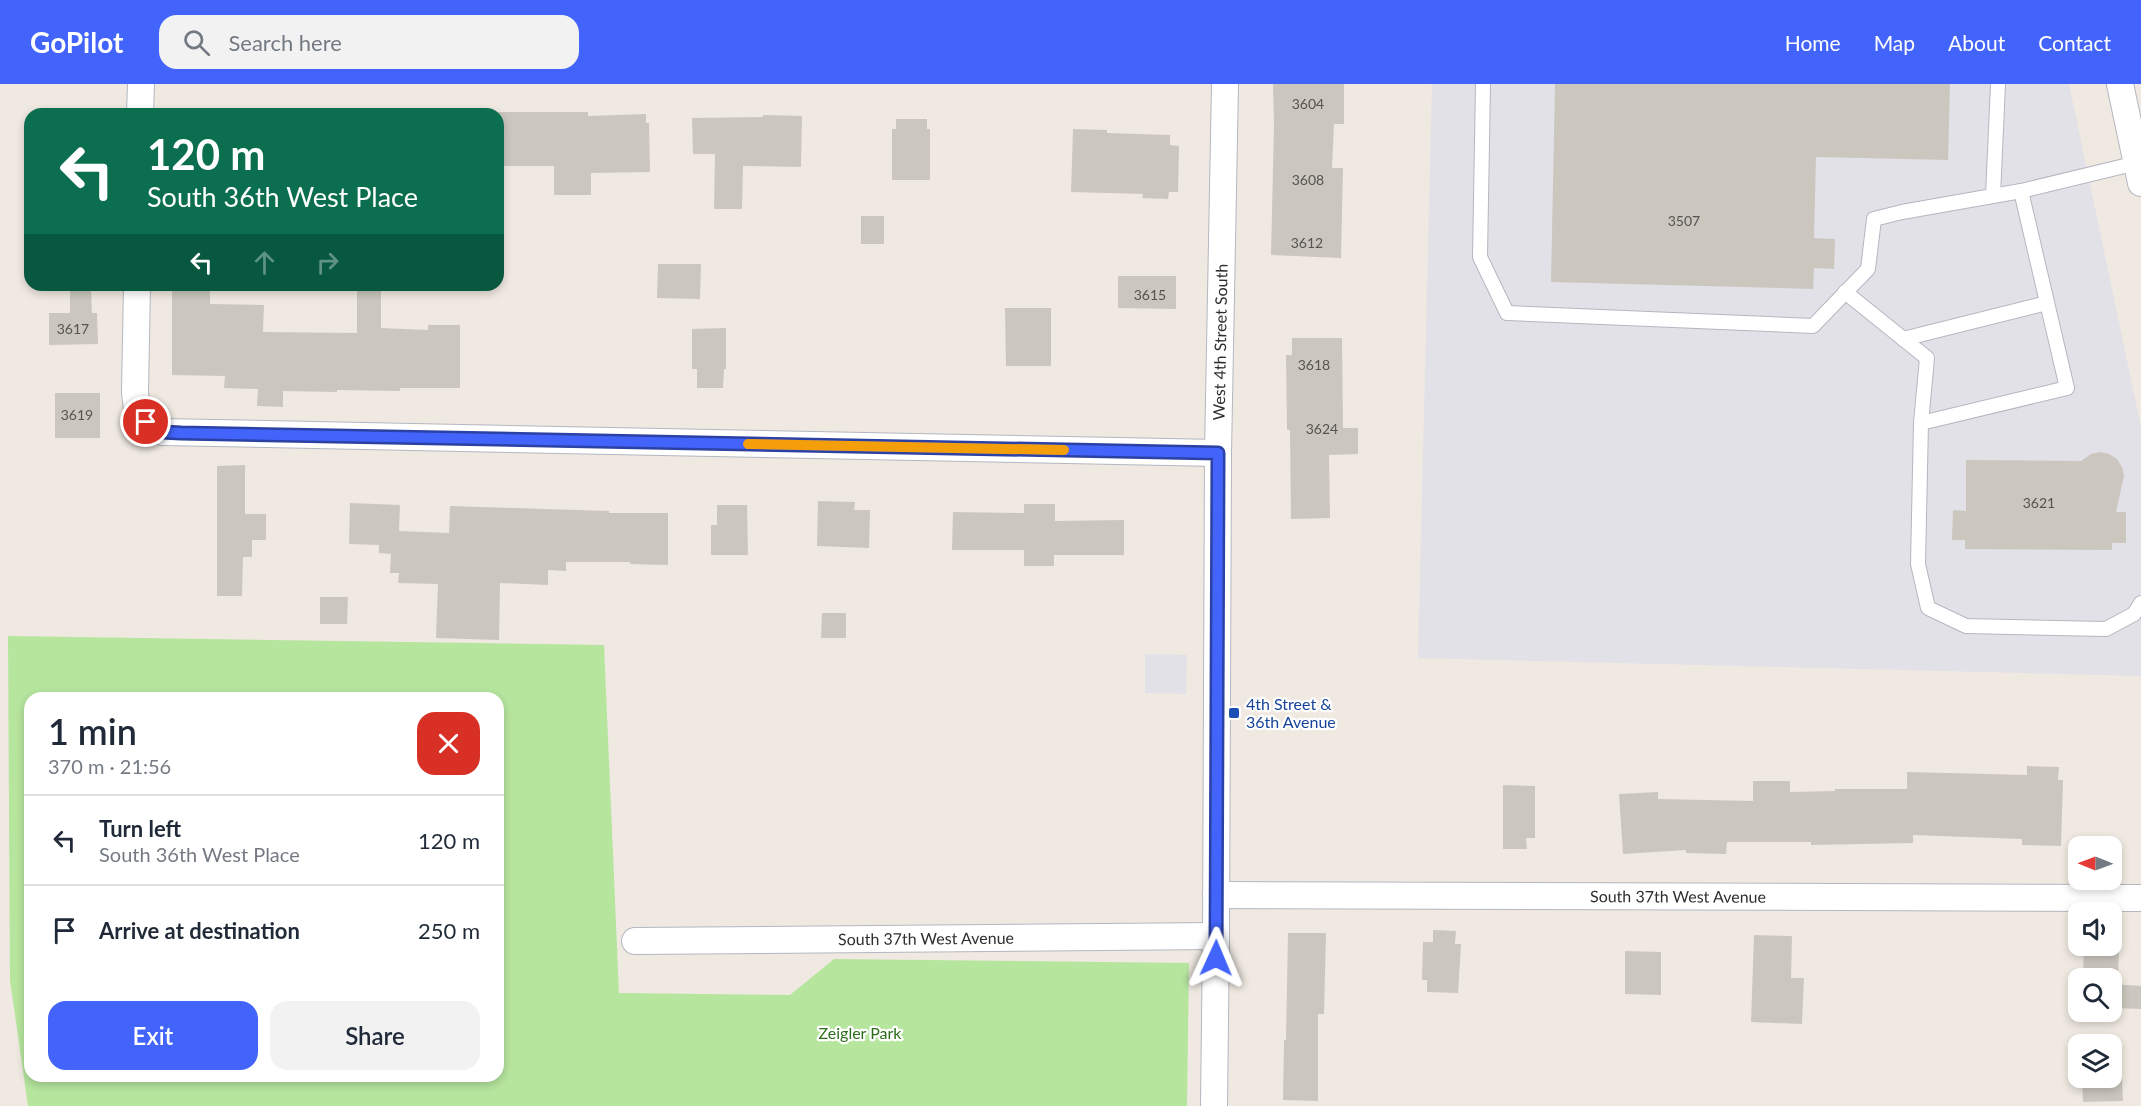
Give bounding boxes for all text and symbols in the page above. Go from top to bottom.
search box [159,15,579,69]
text: GoPilot [30,25,123,59]
icon: search [180,26,213,59]
text: Search here [228,29,342,56]
text: Home [1785,30,1841,55]
text: Map [1874,30,1915,55]
text: About [1948,30,2005,55]
text: Contact [2038,30,2111,55]
house number: 3604 [1292,95,1324,112]
text: 120 m [147,129,265,179]
icon: left [48,132,126,210]
house number: 3608 [1292,171,1324,188]
text: South 36th West Place [147,180,418,213]
house number: 3507 [1668,212,1700,229]
house number: 3612 [1291,234,1323,251]
icon: left [185,246,218,279]
icon: ahead [248,246,281,279]
icon: right [311,246,344,279]
street label: West 4th Street South [1209,264,1231,421]
house number: 3615 [1134,286,1166,303]
house number: 3617 [57,320,89,337]
house number: 3618 [1298,356,1330,373]
pin [120,396,171,447]
icon: arrive [129,405,162,438]
house number: 3619 [61,406,93,423]
house number: 3624 [1306,420,1338,437]
house number: 3621 [2023,494,2055,511]
place label: 4th Street & 36th Avenue [1246,694,1336,731]
marker: 4th Street & 36th Avenue [1227,706,1241,720]
text: 1 min [48,709,137,753]
button: close [417,712,480,775]
text: 370 m · 21:56 [48,754,171,778]
text: Turn left [99,815,181,842]
icon: left [48,824,81,857]
text: 120 m [418,827,480,854]
north arrow [2068,836,2122,890]
map controls [2068,836,2122,1088]
text: South 36th West Place [99,842,300,866]
street label: South 37th West Avenue [1590,886,1766,906]
button: sound [2068,902,2122,956]
icon: arrive [48,914,81,947]
text: Arrive at destination [99,917,300,944]
text: 250 m [418,917,480,944]
position arrow [1184,926,1248,990]
street label: South 37th West Avenue [838,928,1014,948]
button: search [2068,968,2122,1022]
button: Exit [48,1001,258,1070]
button: Share [270,1001,480,1070]
park label: Zeigler Park [819,1023,902,1042]
button: layers [2068,1034,2122,1088]

